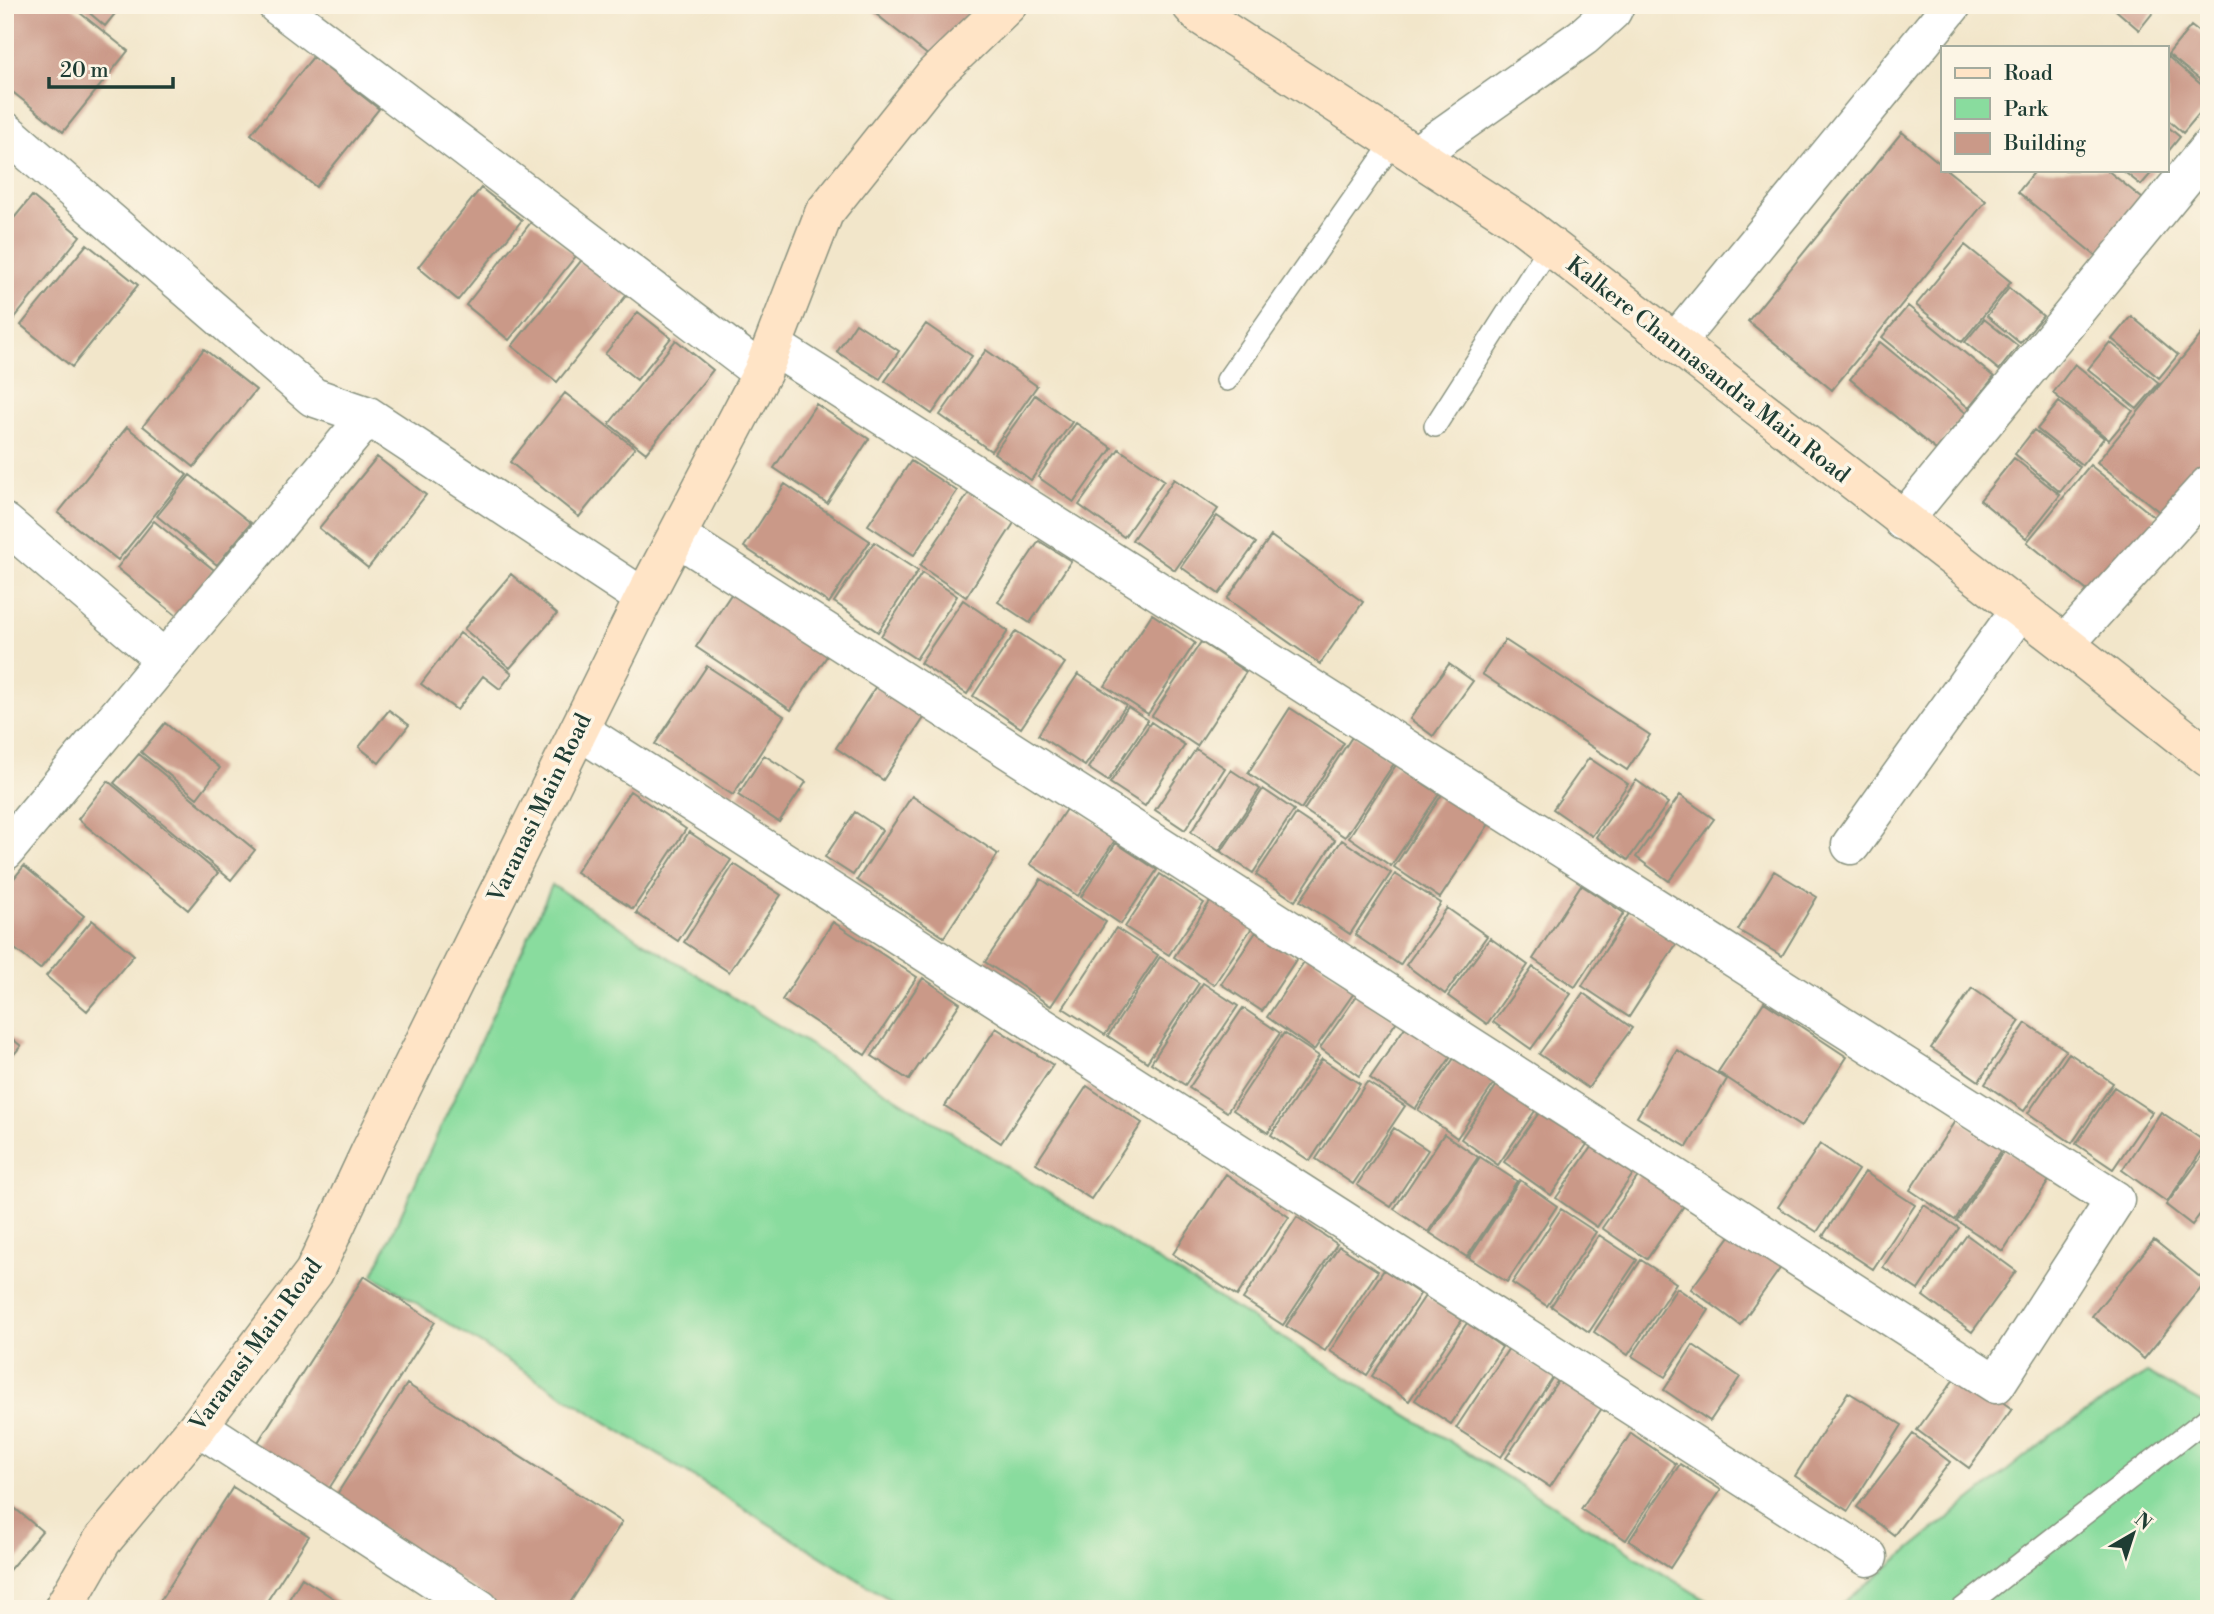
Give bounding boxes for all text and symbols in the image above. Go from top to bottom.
scale bar [49,46,173,90]
legend [1941,46,2168,172]
text: 20 m [60,58,109,84]
text: Road [2004,61,2053,87]
text: Park [2004,97,2049,123]
text: Building [2003,131,2086,157]
street label: Kalkere Channasandra Main Road [1561,251,1855,489]
street label: Varanasi Main Road [482,709,598,908]
street label: Varanasi Main Road [183,1253,328,1438]
north arrow [2098,1498,2168,1568]
text: N [2130,1508,2156,1536]

